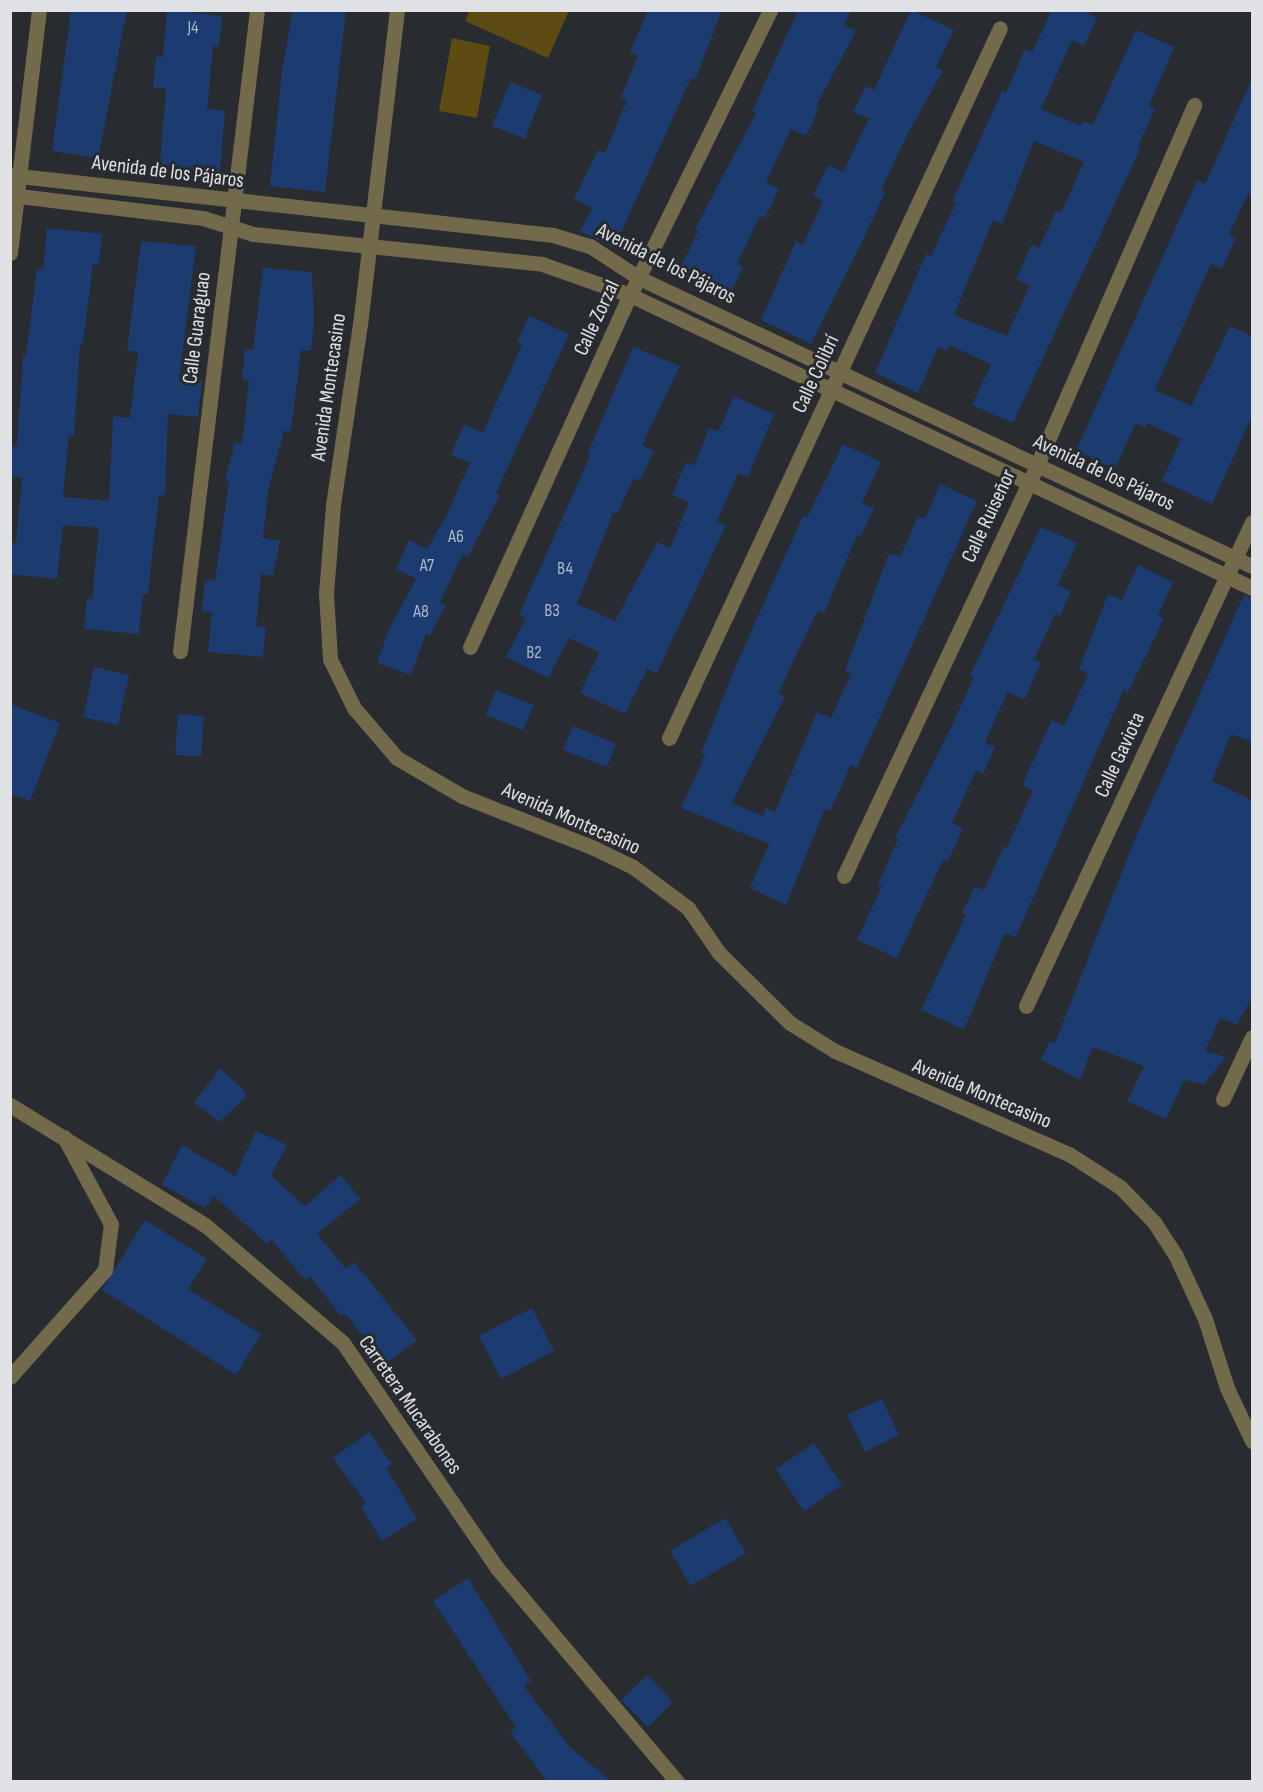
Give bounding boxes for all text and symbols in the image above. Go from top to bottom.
house number: J4 [187,17,199,39]
street label: Avenida de los Pájaros [91,150,245,194]
street label: Avenida de los Pájaros [592,218,740,310]
street label: Calle Guaraguao [178,271,216,385]
street label: Calle Zorzal [569,276,625,360]
street label: Avenida Montecasino [306,312,352,462]
street label: Calle Colibrí [787,331,845,417]
street label: Avenida de los Pájaros [1029,429,1179,517]
street label: Calle Ruiseñor [957,466,1021,566]
house number: A6 [448,526,464,548]
house number: A7 [420,555,434,577]
house number: B4 [557,558,573,580]
house number: B3 [544,600,560,622]
house number: A8 [413,601,429,623]
house number: B2 [526,642,542,664]
street label: Calle Gaviota [1089,708,1151,802]
street label: Avenida Montecasino [498,777,644,861]
street label: Avenida Montecasino [909,1053,1055,1135]
street label: Carretera Mucarabones [353,1331,467,1479]

